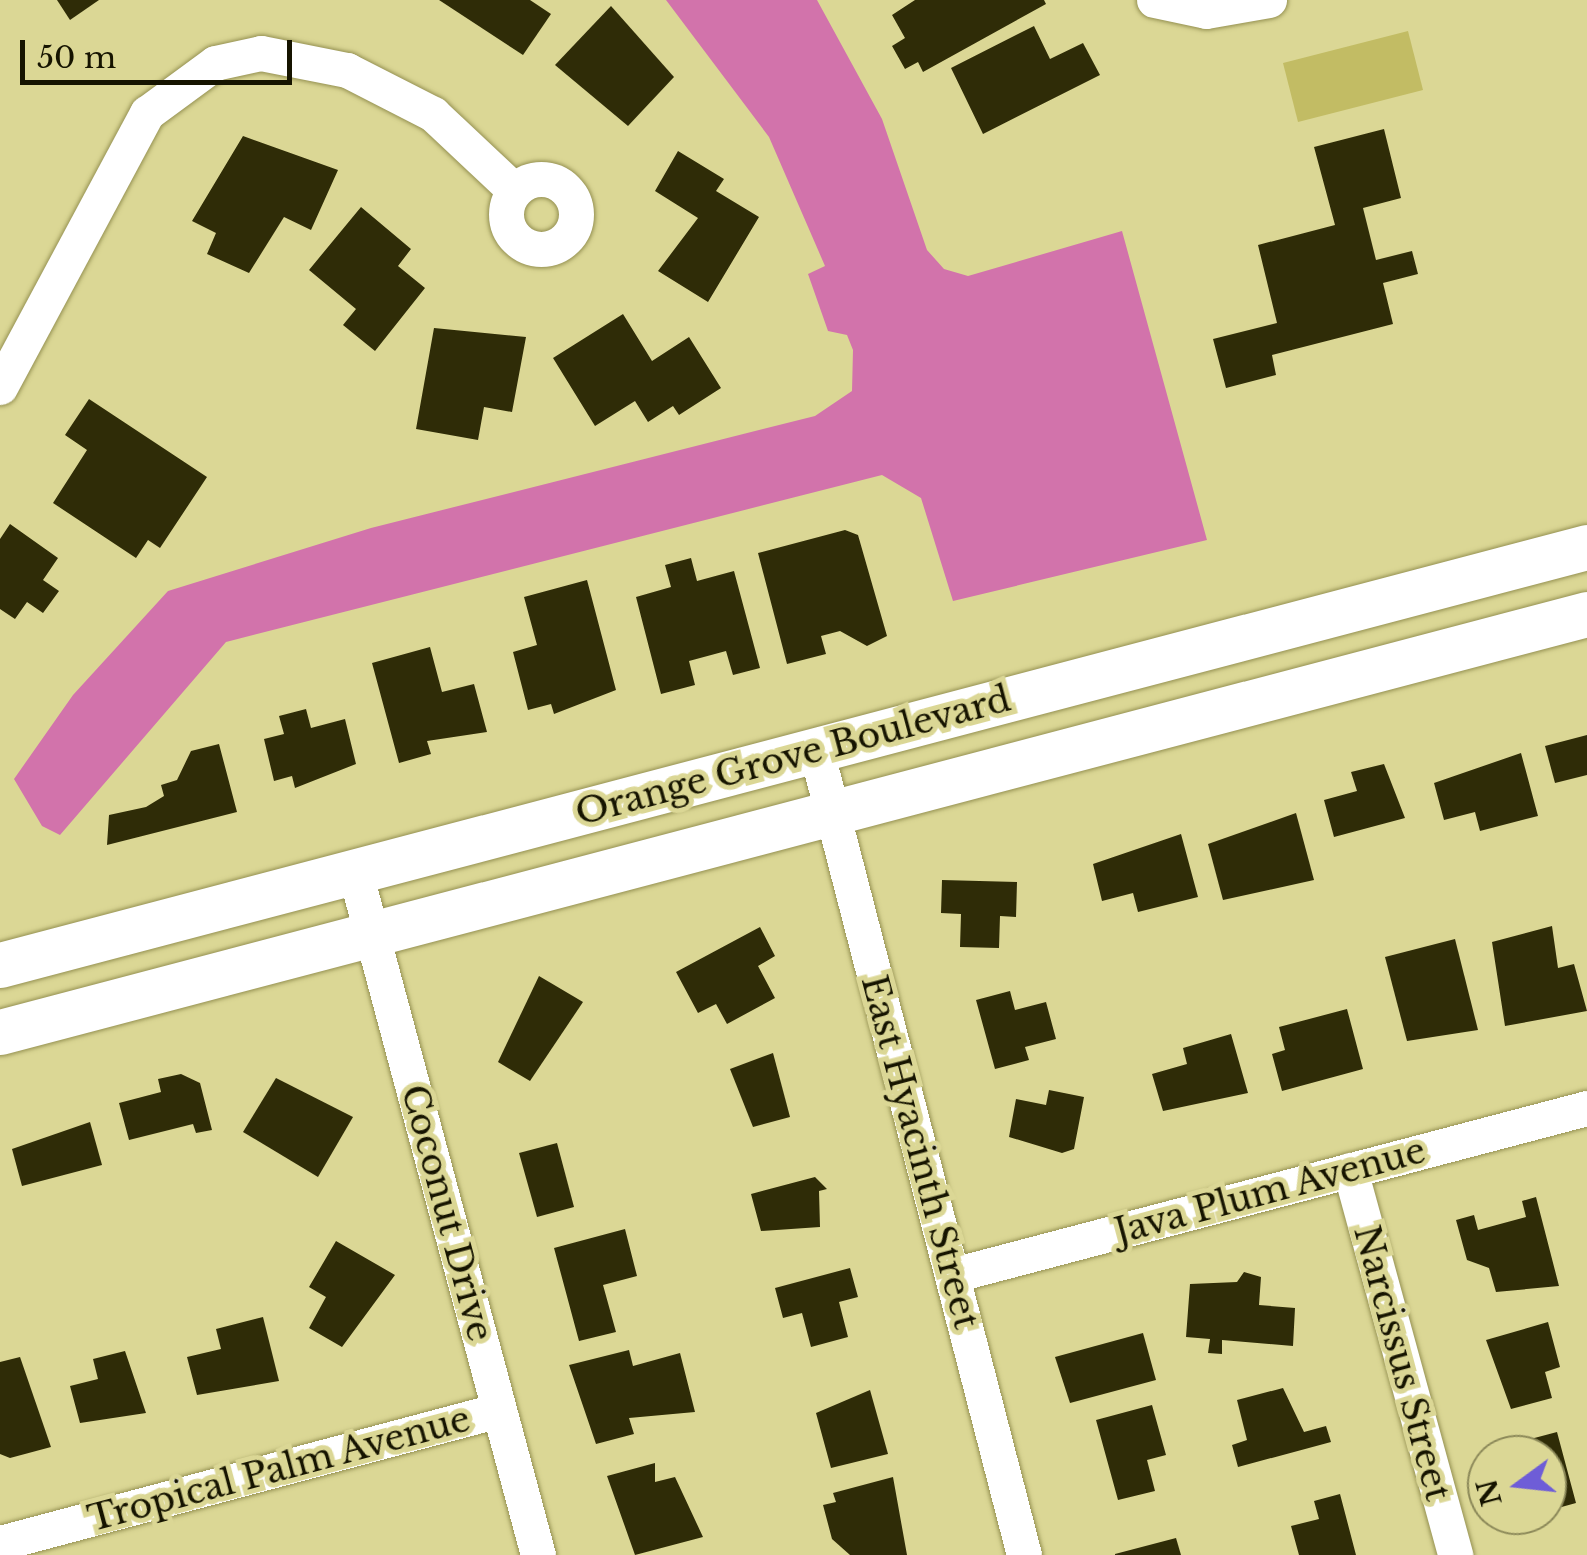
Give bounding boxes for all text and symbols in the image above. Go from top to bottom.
scale bar [25,20,298,82]
text: 50 m [37,39,116,76]
street label: Orange Grove Boulevard [571,678,1015,834]
street label: East Hyacinth Street [853,971,987,1333]
street label: Coconut Drive [393,1080,501,1346]
street label: Java Plum Avenue [1109,1129,1431,1253]
street label: Narcissus Street [1345,1221,1459,1505]
street label: Tropical Palm Avenue [83,1398,475,1540]
north arrow [1467,1435,1567,1535]
text: N [1469,1475,1510,1510]

